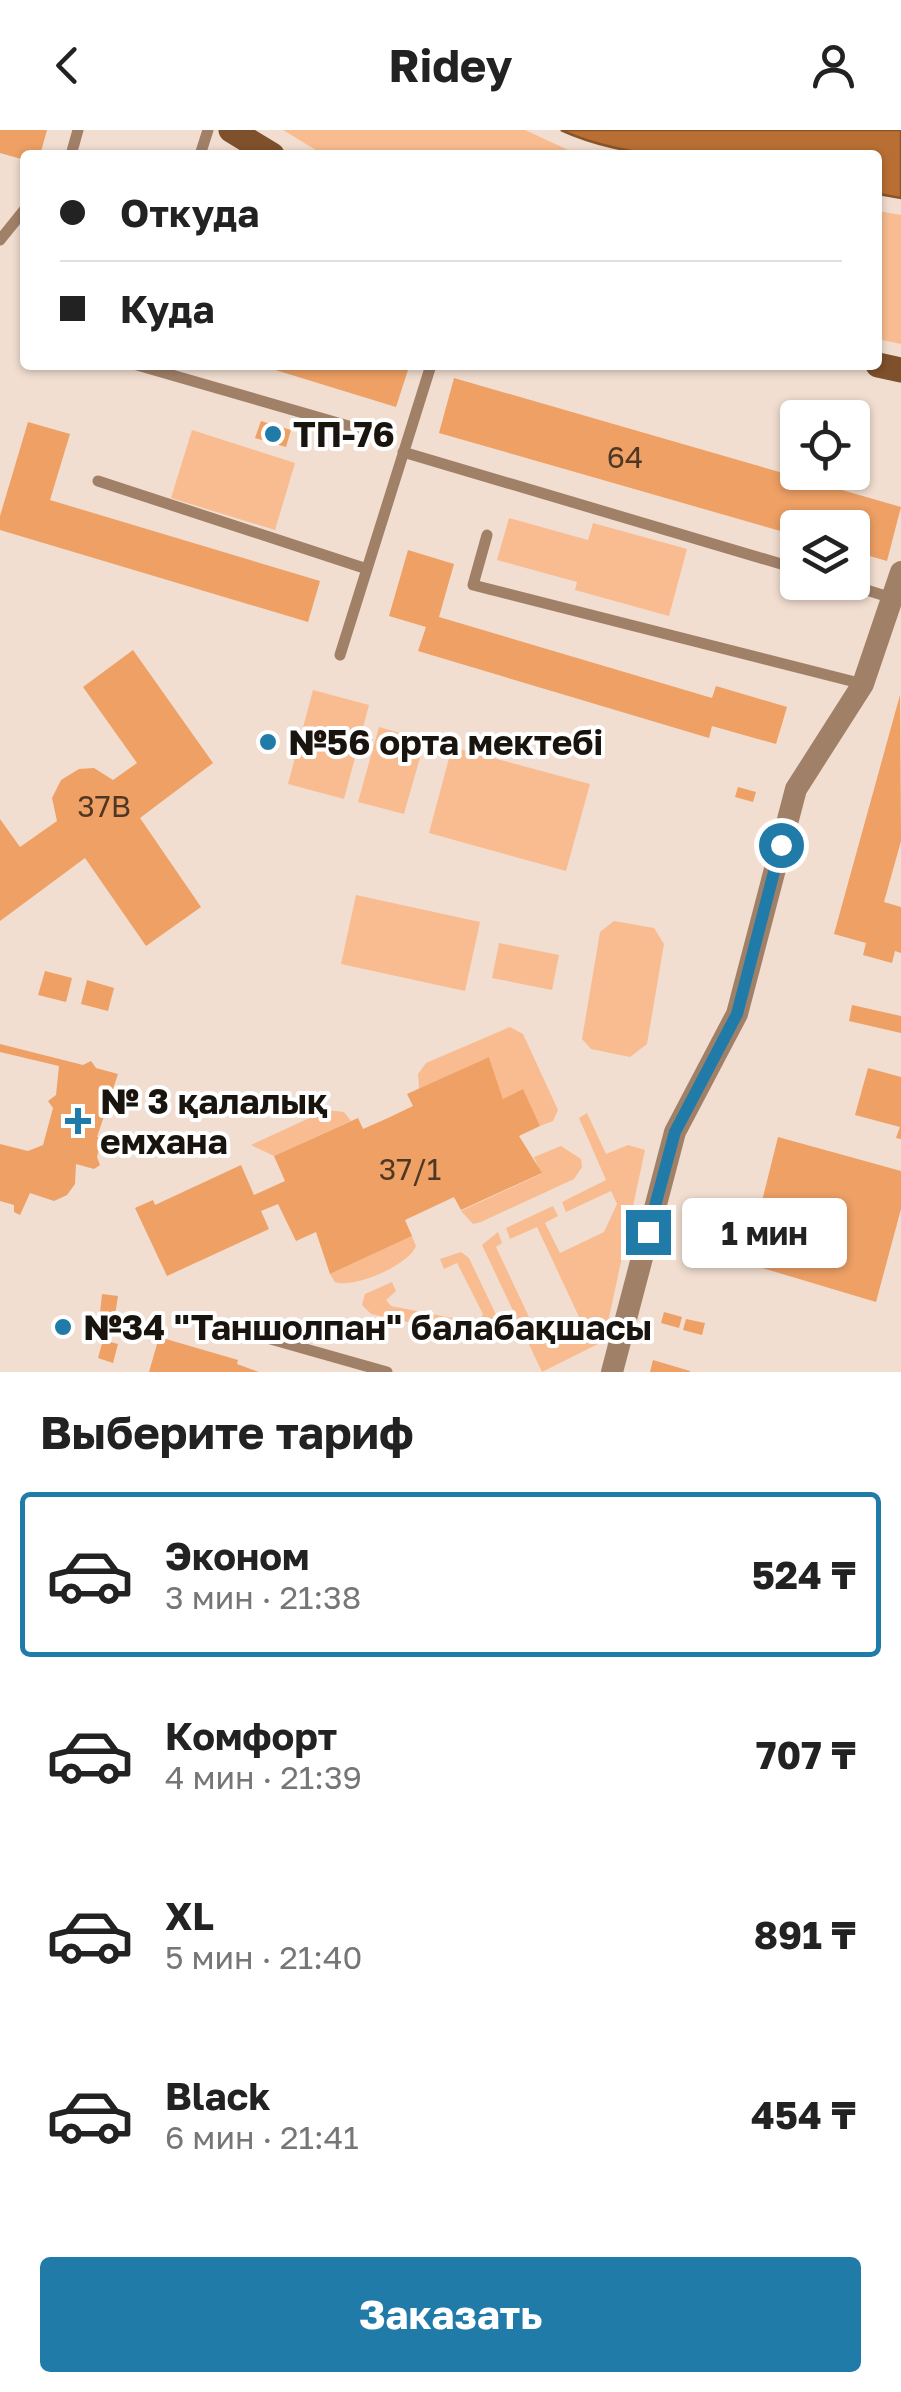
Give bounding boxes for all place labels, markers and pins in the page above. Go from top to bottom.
place label: ТП-76 [293,413,395,455]
marker: ТП-76 [262,423,284,445]
place label: №56 орта мектебі [288,721,603,763]
marker: №56 орта мектебі [257,731,279,753]
place label: № 3 қалалық емхана [100,1080,328,1162]
marker: № 3 қалалық емхана [65,1108,91,1134]
place label: №34 "Таншолпан" балабақшасы [83,1306,652,1348]
marker: №34 "Таншолпан" балабақшасы [52,1316,74,1338]

